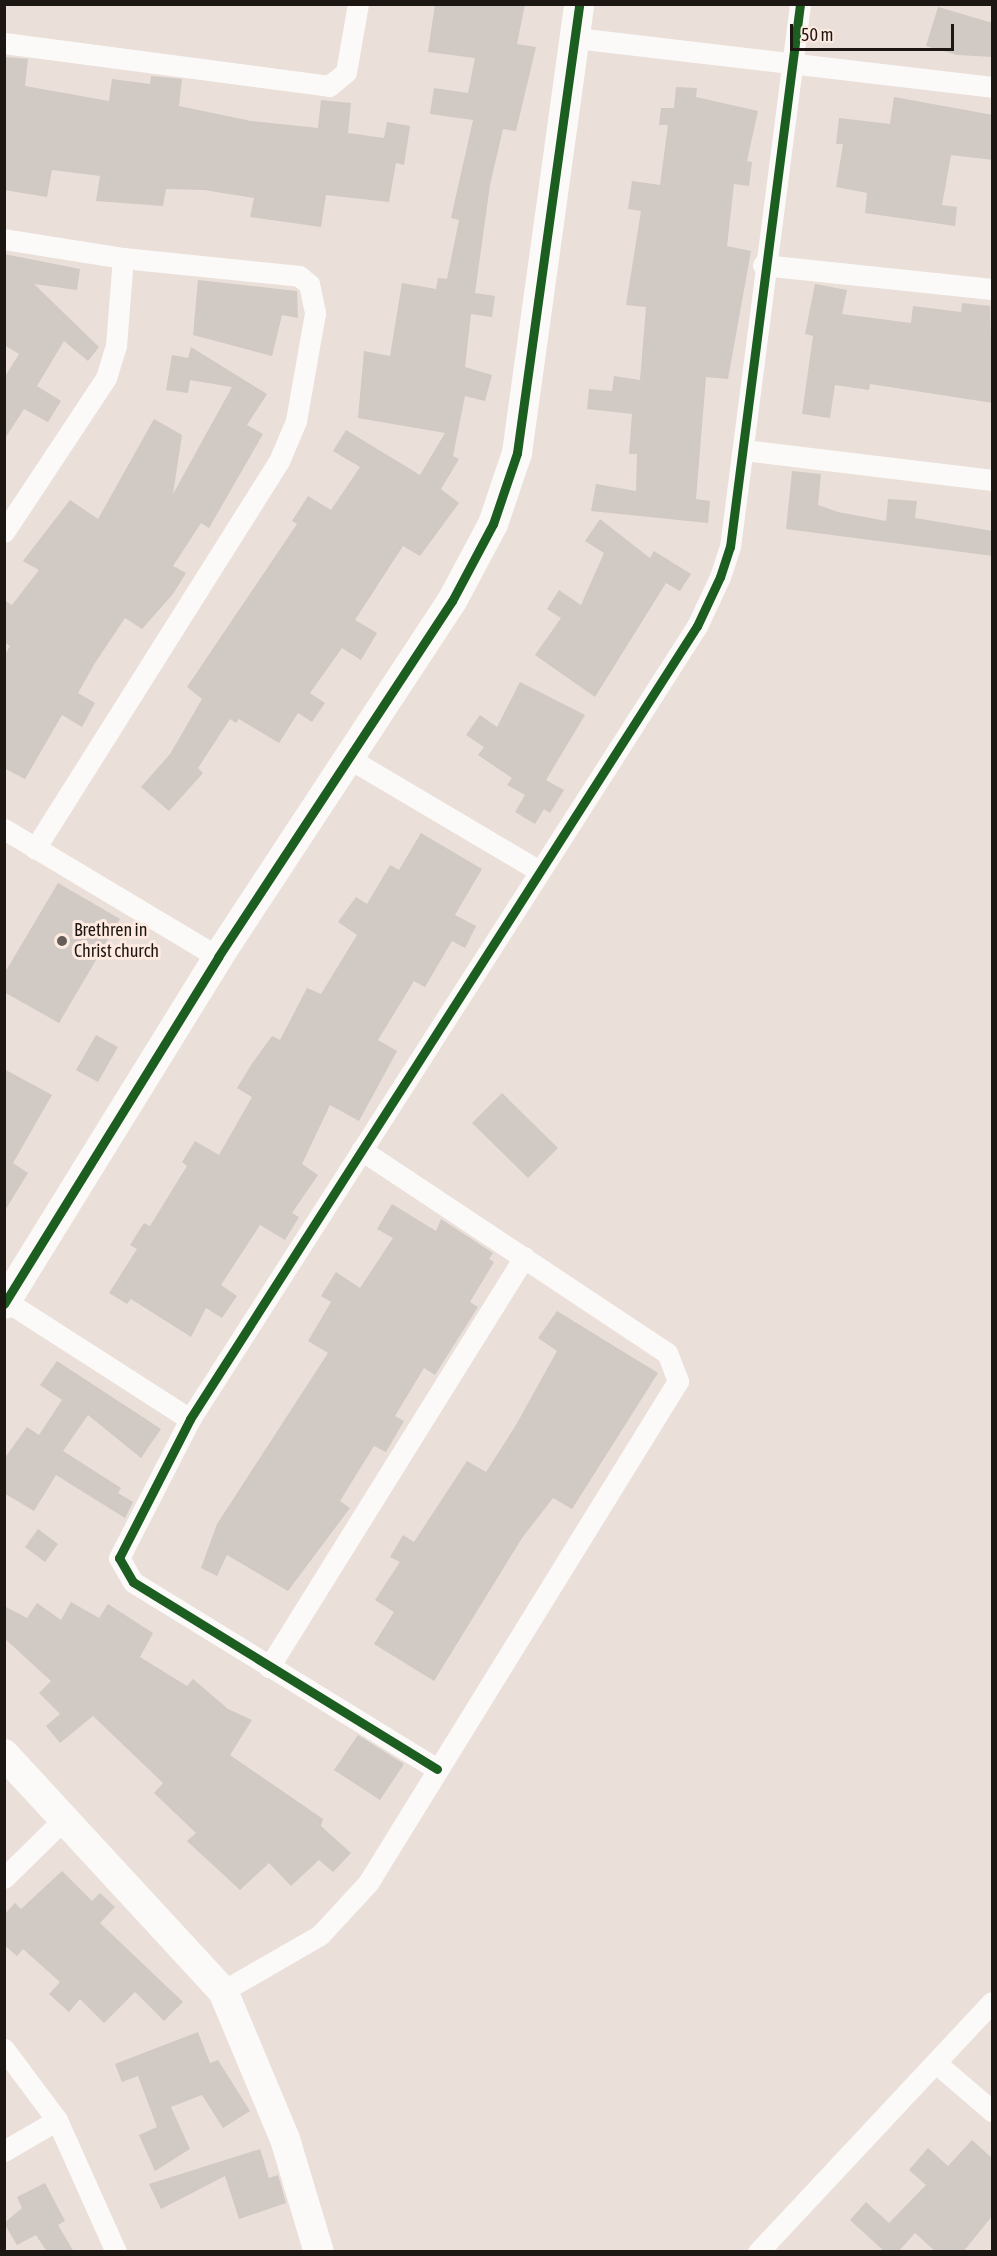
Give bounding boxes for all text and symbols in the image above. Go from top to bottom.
scale bar [793,12,956,50]
text: 50 m [801,24,833,45]
place label: Brethren in Christ church [74,920,159,962]
marker: Brethren in Christ church [55,934,69,948]

